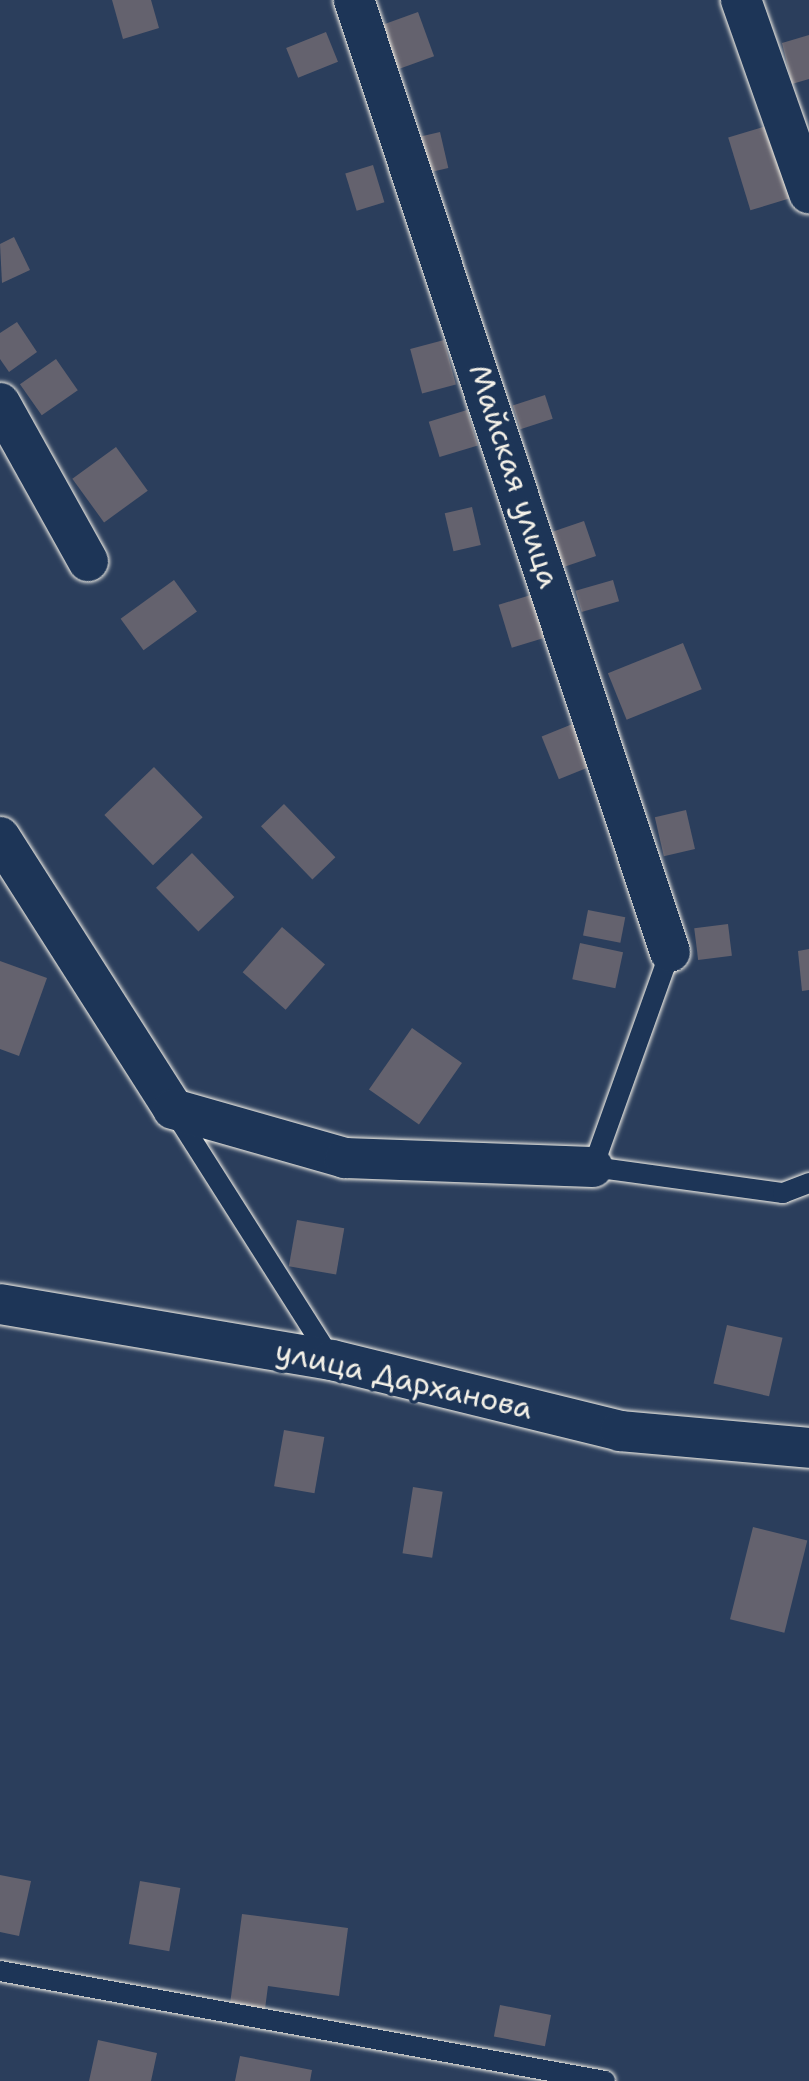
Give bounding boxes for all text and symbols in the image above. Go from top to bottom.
street label: Майская улица [461,360,567,592]
street label: улица Дарханова [272,1333,536,1427]

